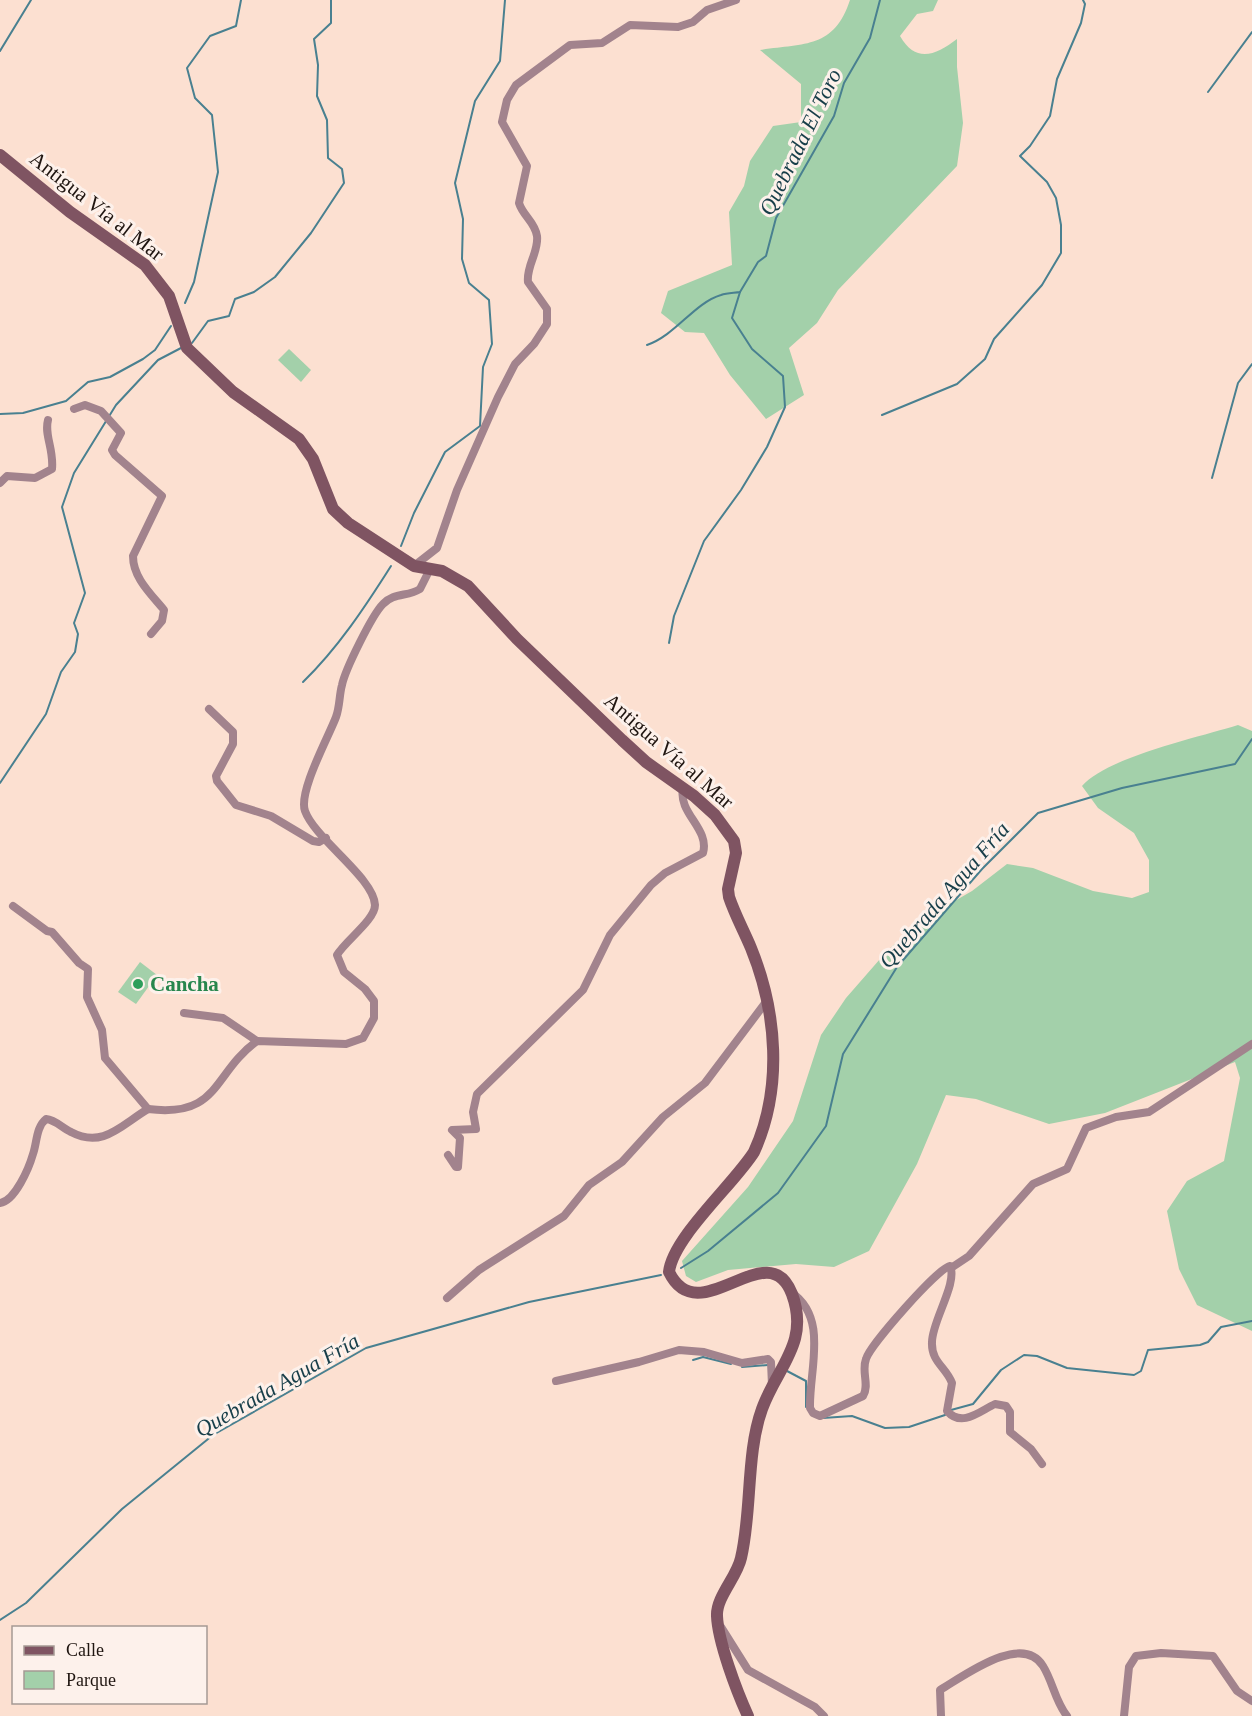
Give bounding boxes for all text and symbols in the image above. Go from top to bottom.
water label: Quebrada El Toro [754,65,846,219]
street label: Antigua Vía al Mar [25,146,169,266]
street label: Antigua Vía al Mar [599,688,739,814]
water label: Quebrada Agua Fría [874,817,1014,973]
place label: Cancha [150,972,219,996]
marker: Cancha [131,977,145,991]
water label: Quebrada Agua Fría [190,1328,364,1442]
legend [12,1626,207,1704]
text: Calle [66,1640,104,1660]
text: Parque [66,1670,116,1690]

